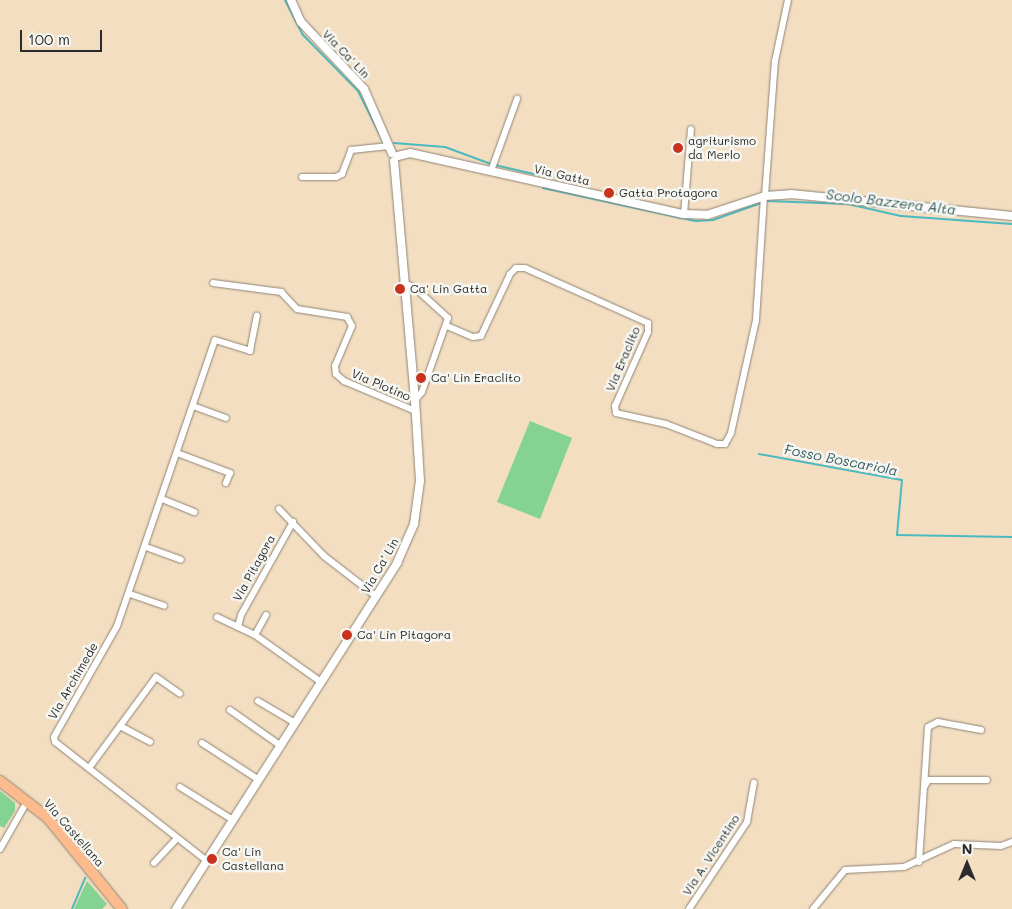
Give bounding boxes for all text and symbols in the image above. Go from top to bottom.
scale bar [22,20,105,52]
street label: Via Ca' Lin [319,27,373,81]
text: 100 m [28,29,70,49]
place label: agriturismo da Merlo [688,134,756,162]
marker: agriturismo da Merlo [672,142,684,154]
street label: Via Gatta [533,162,591,188]
place label: Gatta Protagora [619,186,718,200]
water label: Scolo Bazzera Alta [825,186,957,218]
marker: Gatta Protagora [603,187,615,199]
place label: Ca' Lin Gatta [410,282,487,296]
marker: Ca' Lin Gatta [394,283,406,295]
street label: Via Eraclito [603,324,643,394]
street label: Via Plotino [349,366,413,404]
place label: Ca' Lin Eraclito [431,371,521,385]
marker: Ca' Lin Eraclito [415,372,427,384]
water label: Fosso Boscariola [783,441,899,479]
street label: Via Pitagora [230,532,278,604]
street label: Via Ca' Lin [358,536,402,596]
place label: Ca' Lin Pitagora [357,628,451,642]
marker: Ca' Lin Pitagora [341,629,353,641]
street label: Via Archimede [45,640,101,722]
street label: Via Castellana [41,796,107,870]
street label: Via A. Vicentino [679,812,743,898]
north arrow [942,839,992,889]
text: N [962,839,972,858]
place label: Ca' Lin Castellana [222,845,284,873]
marker: Ca' Lin Castellana [206,853,218,865]

